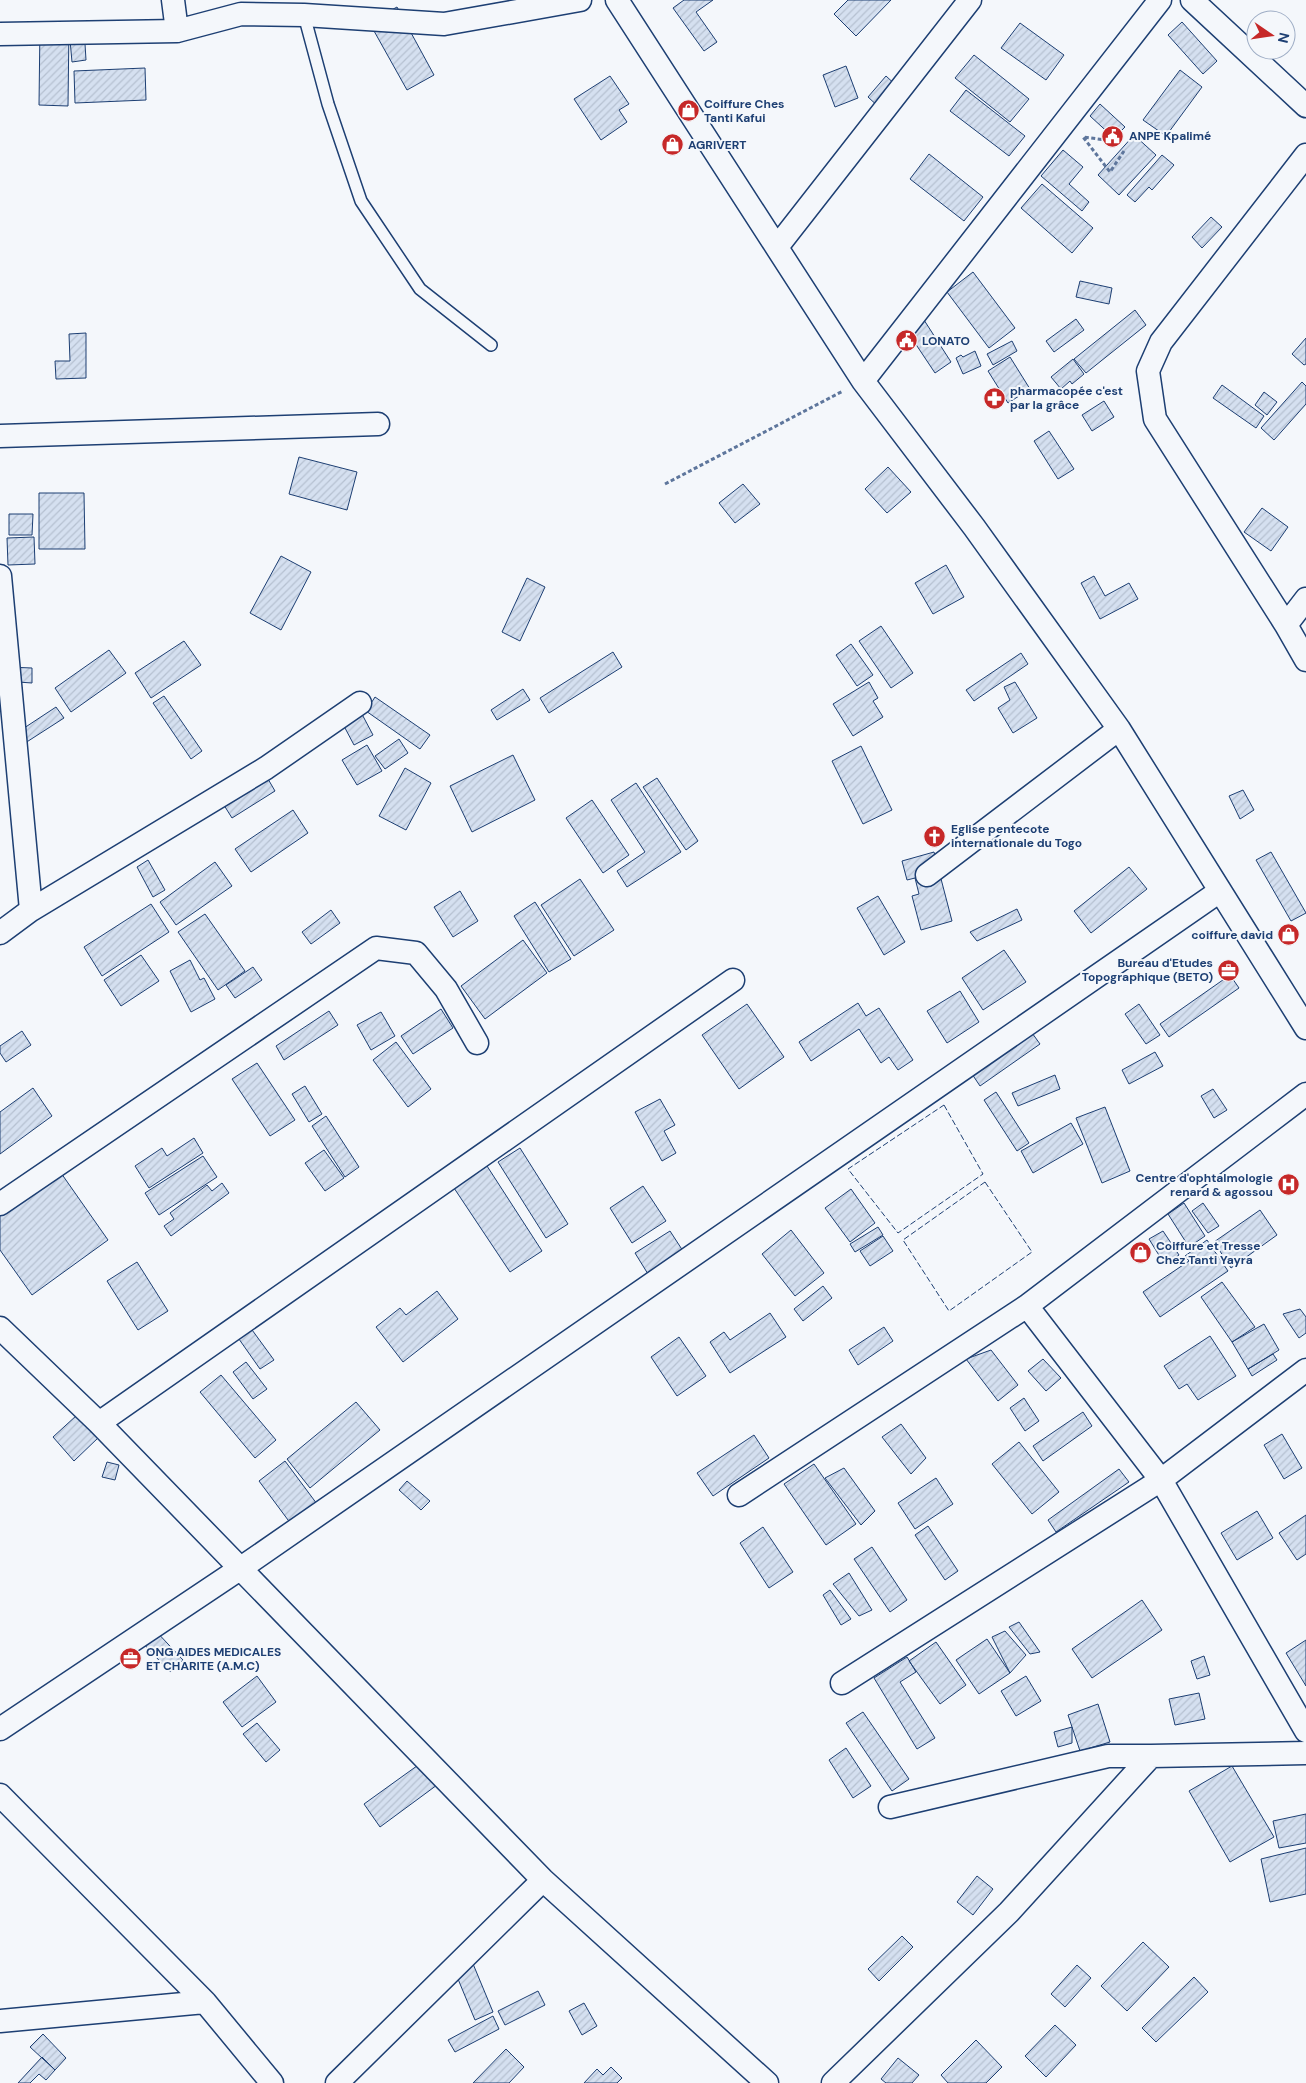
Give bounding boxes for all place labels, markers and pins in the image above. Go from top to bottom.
place label: Coiffure Ches Tanti Kafui [704,96,785,126]
shop icon: Coiffure Ches Tanti Kafui [676,99,700,123]
public building icon: ANPE Kpalimé [1101,124,1125,148]
place label: ANPE Kpalimé [1129,128,1211,144]
shop icon: AGRIVERT [660,133,684,157]
place label: AGRIVERT [688,137,746,153]
public building icon: LONATO [894,329,918,353]
place label: LONATO [922,333,970,349]
place label: pharmacopée c'est par la grâce [1010,383,1123,413]
pharmacy icon: pharmacopée c'est par la grâce [982,386,1006,410]
place label: Eglise pentecote internationale du Togo [951,821,1082,851]
church icon: Eglise pentecote internationale du Togo [923,824,947,848]
shop icon: coiffure david [1277,923,1301,947]
place label: coiffure david [1191,927,1273,943]
place label: Bureau d'Etudes Topographique (BETO) [1082,955,1213,985]
office icon: Bureau d'Etudes Topographique (BETO) [1217,958,1241,982]
place label: Centre d'ophtalmologie renard & agossou [1135,1170,1273,1200]
hospital icon: Centre d'ophtalmologie renard & agossou [1277,1173,1301,1197]
place label: Coiffure et Tresse Chez Tanti Yayra [1156,1238,1260,1268]
shop icon: Coiffure et Tresse Chez Tanti Yayra [1128,1241,1152,1265]
place label: ONG AIDES MEDICALES ET CHARITE (A.M.C) [146,1644,281,1674]
office icon: ONG AIDES MEDICALES ET CHARITE (A.M.C) [118,1647,142,1671]

